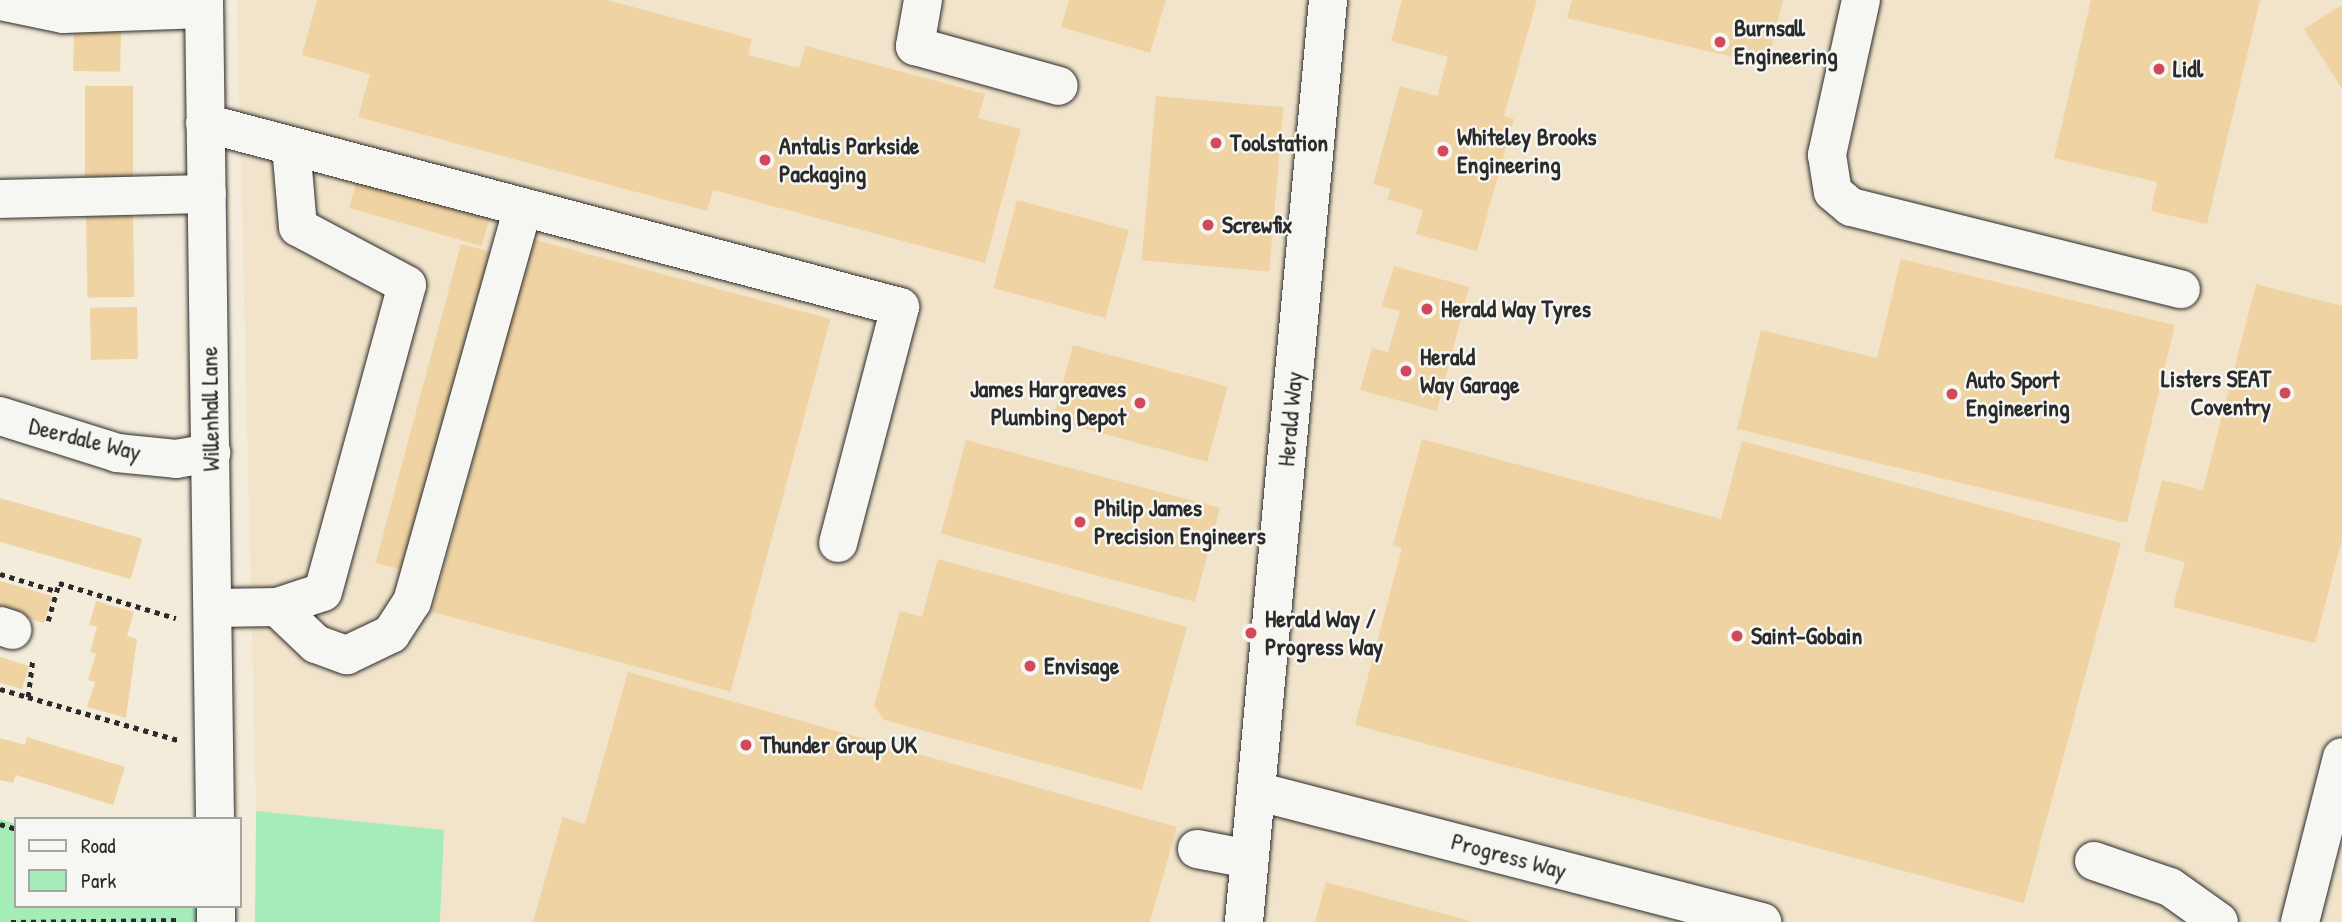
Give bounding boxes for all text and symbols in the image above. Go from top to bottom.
place label: Burnsall Engineering [1734,14,1838,70]
marker: Burnsall Engineering [1712,34,1728,50]
place label: Lidl [2173,55,2203,83]
marker: Lidl [2151,61,2167,77]
place label: Whiteley Brooks Engineering [1457,123,1597,179]
place label: Toolstation [1230,129,1328,157]
place label: Antalis Parkside Packaging [779,132,919,188]
marker: Toolstation [1208,135,1224,151]
marker: Whiteley Brooks Engineering [1435,143,1451,159]
marker: Antalis Parkside Packaging [757,152,773,168]
place label: Screwfix [1222,211,1293,239]
marker: Screwfix [1200,217,1216,233]
place label: Herald Way Tyres [1441,295,1591,323]
marker: Herald Way Tyres [1419,301,1435,317]
place label: Herald Way Garage [1420,343,1520,399]
street label: Willenhall Lane [195,346,225,472]
marker: Herald Way Garage [1398,363,1414,379]
place label: Listers SEAT Coventry [2161,365,2271,421]
place label: Auto Sport Engineering [1966,366,2070,422]
street label: Herald Way [1272,370,1308,468]
place label: James Hargreaves Plumbing Depot [970,375,1126,431]
marker: Listers SEAT Coventry [2277,385,2293,401]
marker: Auto Sport Engineering [1944,386,1960,402]
marker: James Hargreaves Plumbing Depot [1132,395,1148,411]
street label: Deerdale Way [26,411,144,467]
place label: Philip James Precision Engineers [1094,494,1266,550]
marker: Philip James Precision Engineers [1072,514,1088,530]
place label: Herald Way / Progress Way [1265,605,1383,661]
place label: Saint-Gobain [1751,622,1862,650]
marker: Herald Way / Progress Way [1243,625,1259,641]
marker: Saint-Gobain [1729,628,1745,644]
place label: Envisage [1044,652,1119,680]
marker: Envisage [1022,658,1038,674]
place label: Thunder Group UK [760,731,917,759]
marker: Thunder Group UK [738,737,754,753]
legend [14,817,242,908]
street label: Progress Way [1448,827,1570,885]
text: Road [81,831,115,860]
text: Park [81,866,116,895]

